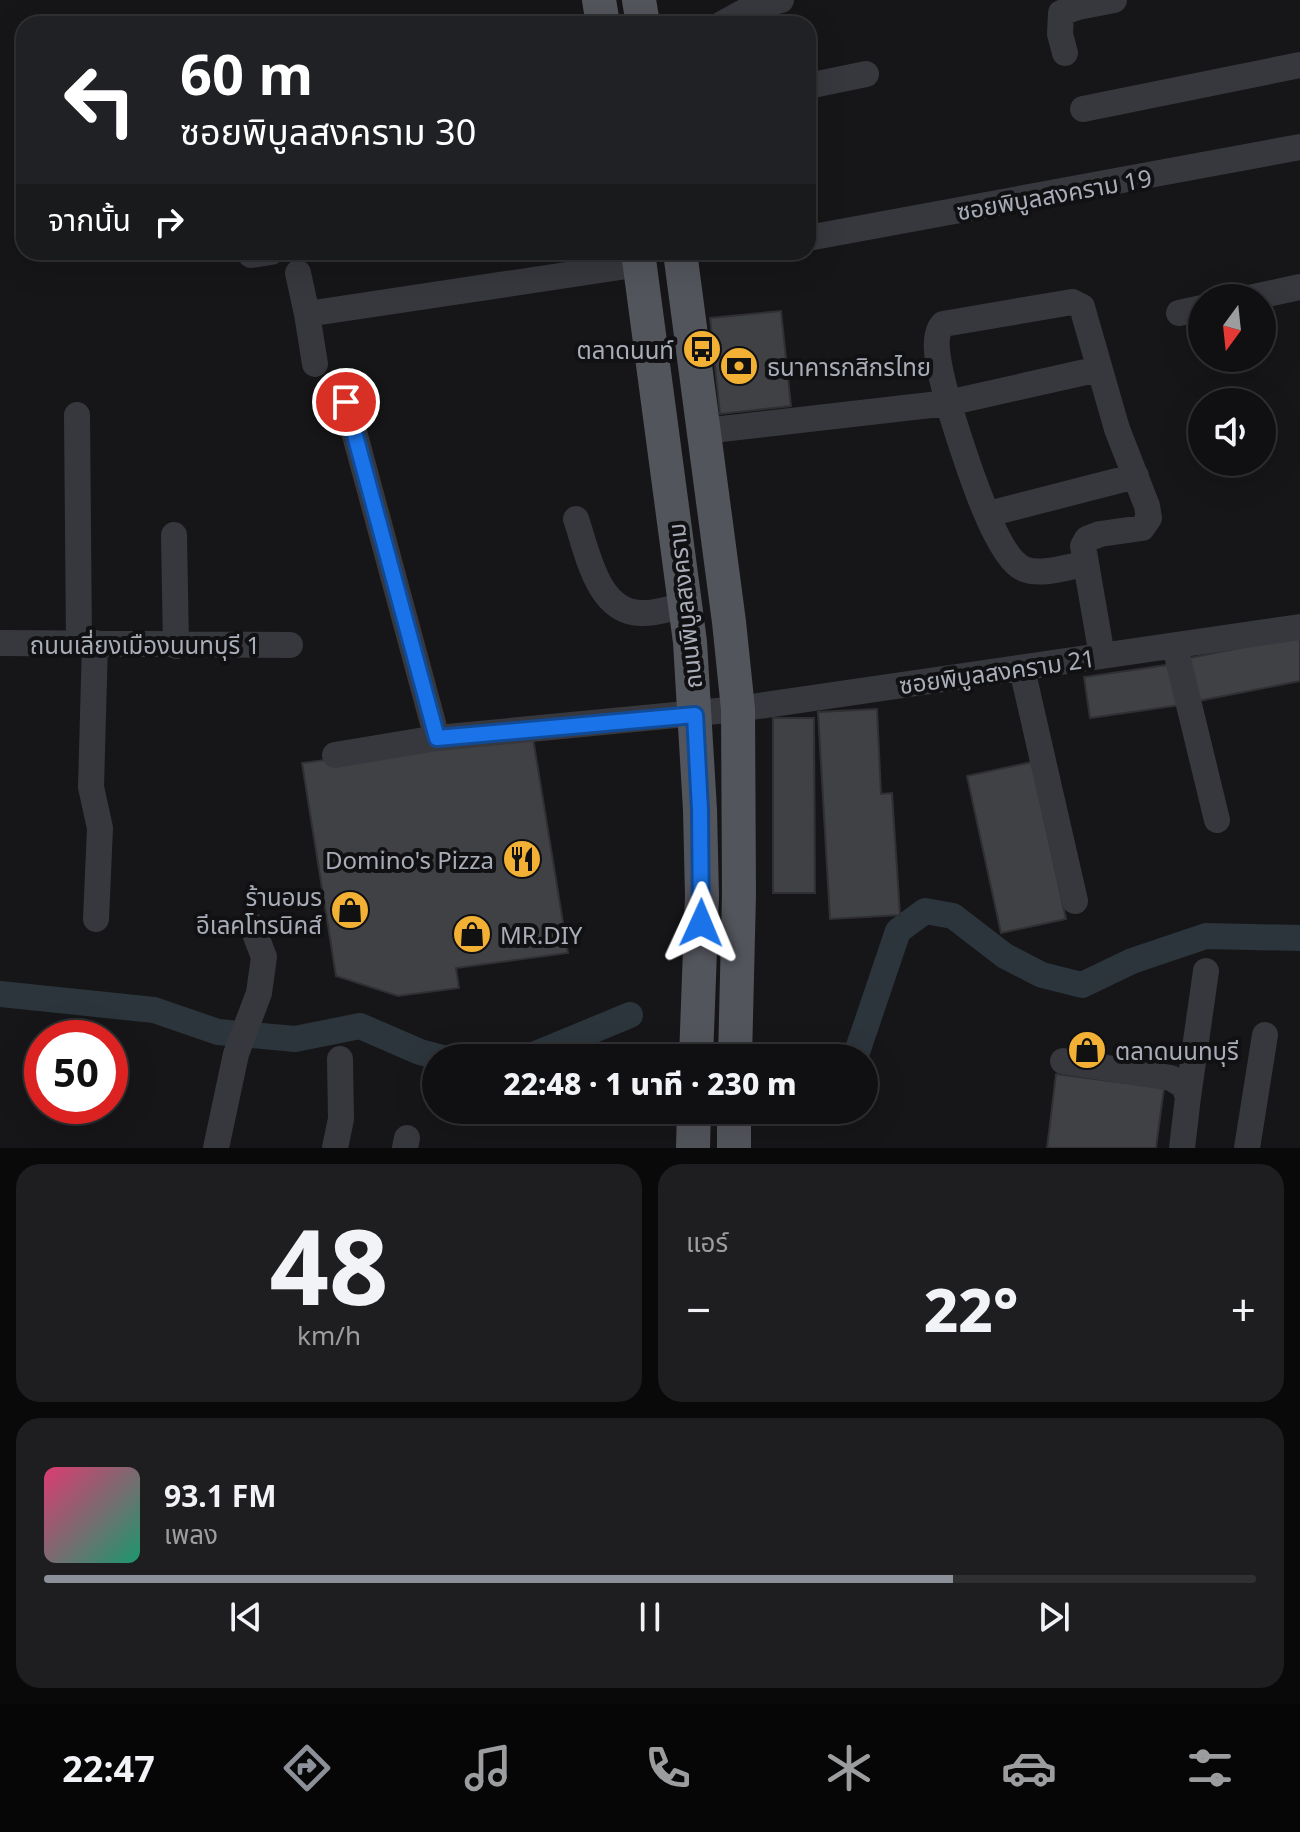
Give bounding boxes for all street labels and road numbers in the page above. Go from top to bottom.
street label: ซอยพิบูลสงคราม 19 [954,161,1154,227]
street label: ถนนพิบูลสงคราม [659,522,709,690]
street label: ถนนเลี่ยงเมืองนนทบุรี 1 [30,628,260,661]
street label: ซอยพิบูลสงคราม 21 [897,641,1097,701]

